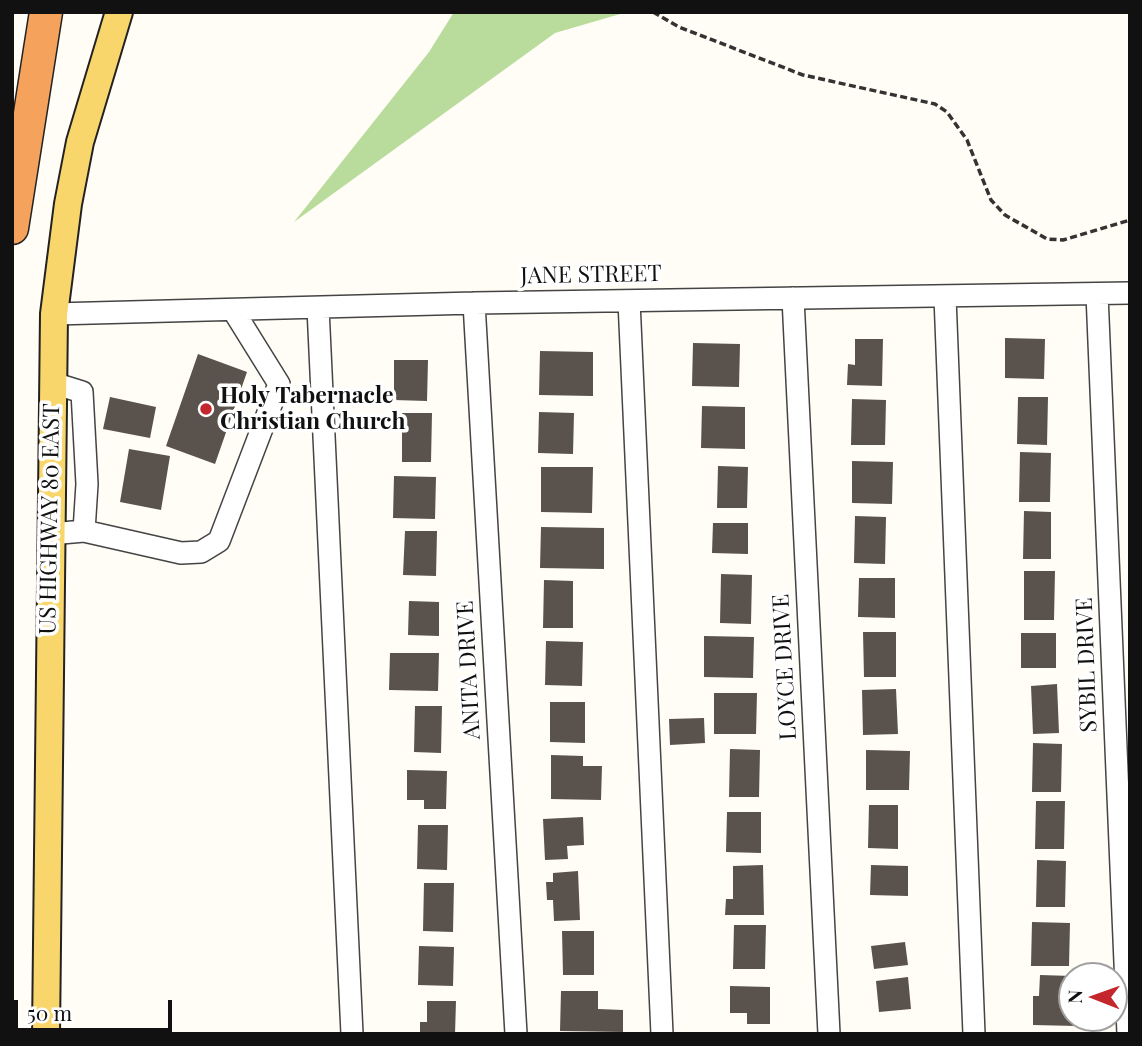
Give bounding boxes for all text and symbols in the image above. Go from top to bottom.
street label: JANE STREET [520,260,662,290]
place label: Holy Tabernacle Christian Church [220,382,405,436]
marker: Holy Tabernacle Christian Church [198,401,214,417]
street label: US HIGHWAY 80 EAST [34,403,66,635]
street label: LOYCE DRIVE [767,593,803,741]
street label: SYBIL DRIVE [1071,597,1103,733]
street label: ANITA DRIVE [452,600,486,740]
north arrow [1058,962,1128,1032]
scale bar [18,986,175,1030]
text: N [1061,990,1087,1004]
text: 50 m [27,998,72,1026]

